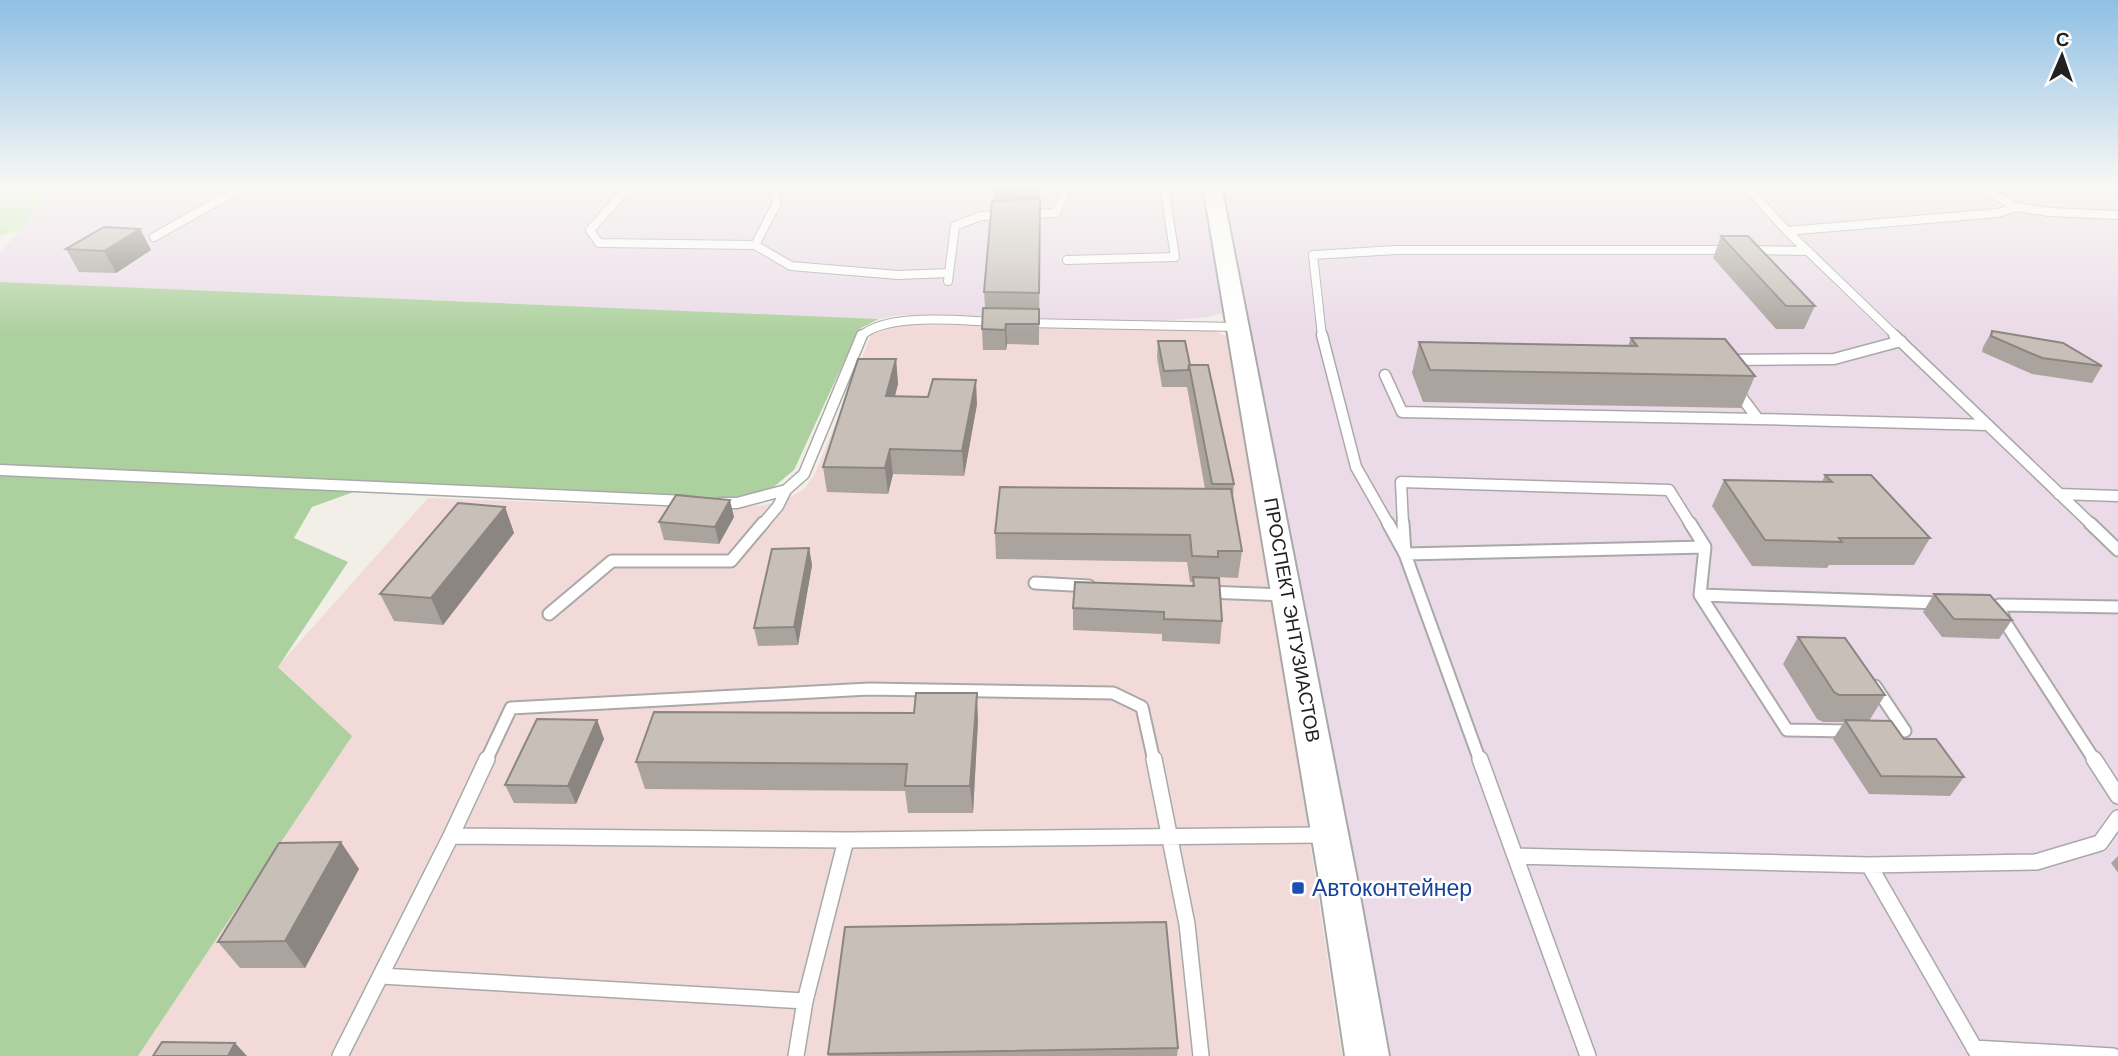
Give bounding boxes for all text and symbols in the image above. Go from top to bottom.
north arrow [2027,21,2097,91]
text: С [2055,27,2070,52]
street label: ПРОСПЕКТ ЭНТУЗИАСТОВ [1258,496,1326,744]
place label: Автоконтейнер [1312,873,1472,903]
marker: Автоконтейнер [1290,880,1306,896]

